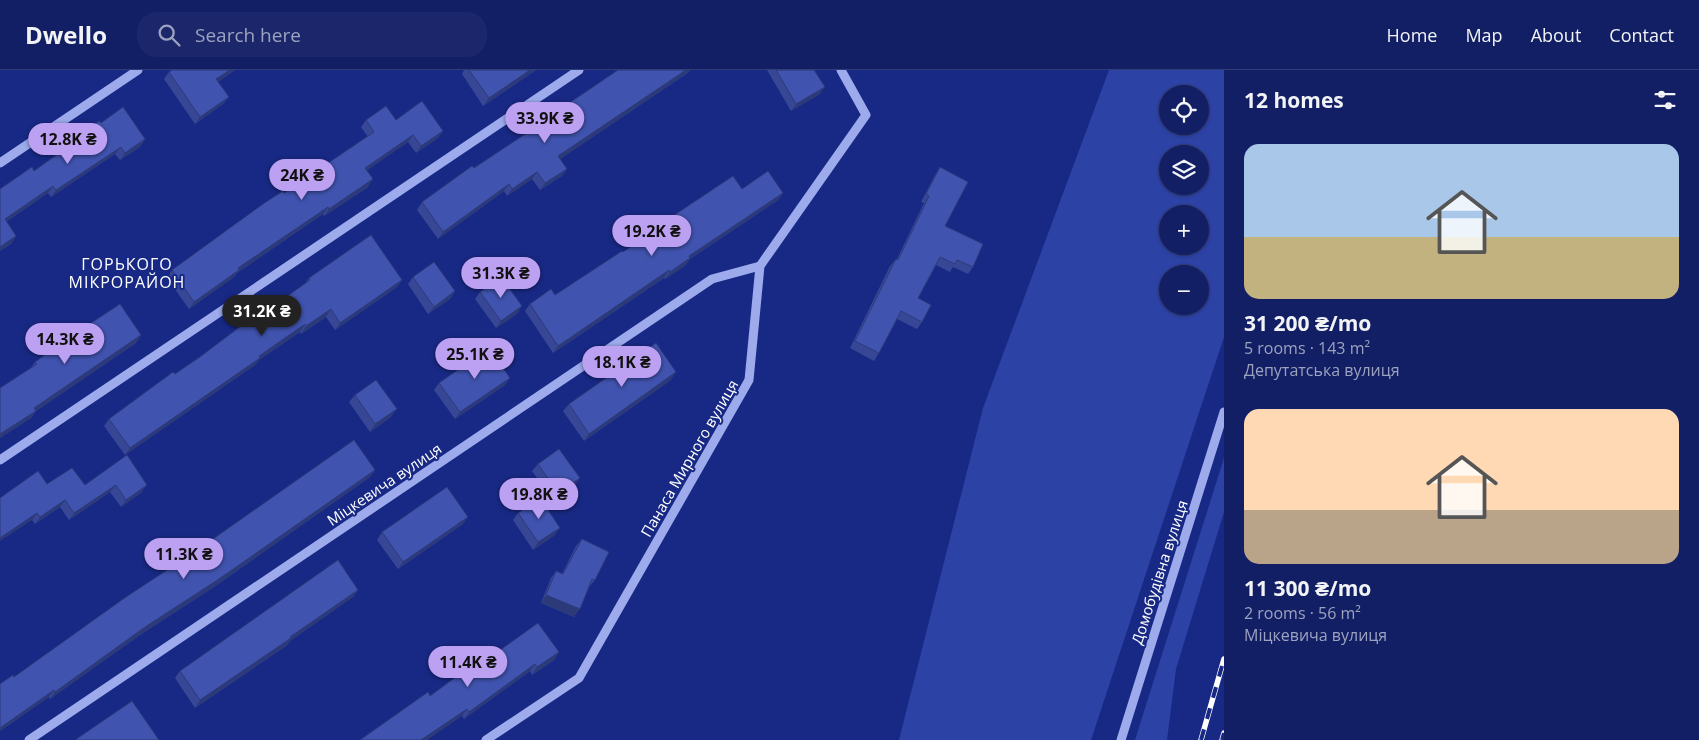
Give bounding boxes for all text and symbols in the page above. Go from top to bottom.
search box [137,12,487,57]
text: Dwello [25,18,107,51]
icon: search [155,21,183,49]
text: Search here [195,22,301,48]
text: Home [1387,23,1437,47]
text: Map [1465,23,1503,47]
text: About [1531,23,1581,47]
text: Contact [1609,23,1674,47]
map controls [1159,85,1209,315]
button: locate [1159,85,1209,135]
text: 12 homes [1244,86,1344,114]
icon: filters [1651,86,1679,114]
pin: 33.9K ₴ [499,102,591,144]
text: 33.9K ₴ [516,107,574,129]
pin: 12.8K ₴ [22,122,114,165]
text: 12.8K ₴ [39,128,97,150]
button: layers [1159,145,1209,195]
pin: 24K ₴ [267,158,337,201]
text: 24K ₴ [280,164,324,186]
icon: home [1417,177,1507,267]
button: + [1159,205,1209,255]
pin: 19.2K ₴ [606,214,698,257]
text: 19.2K ₴ [623,220,681,242]
district label: ГОРЬКОГО МІКРОРАЙОН [69,253,185,293]
pin: 31.3K ₴ [455,256,547,299]
text: 31.3K ₴ [472,262,530,284]
button: − [1159,265,1209,315]
pin: 31.2K ₴ [216,294,308,337]
text: 31.2K ₴ [233,300,291,322]
text: 31 200 ₴/mo [1244,309,1371,337]
pin: 14.3K ₴ [19,322,111,365]
text: 14.3K ₴ [36,328,94,350]
text: 5 rooms · 143 m² [1244,337,1370,359]
pin: 25.1K ₴ [429,338,521,380]
text: 25.1K ₴ [446,343,504,365]
pin: 18.1K ₴ [576,346,668,388]
text: 18.1K ₴ [593,351,651,373]
text: Депутатська вулиця [1244,359,1400,381]
street label: Панаса Мирного вулиця [636,376,742,540]
street label: Міцкевича вулиця [323,438,445,530]
icon: home [1417,442,1507,532]
pin: 19.8K ₴ [493,478,585,520]
text: 19.8K ₴ [510,483,568,505]
street label: Домобудівна вулиця [1126,497,1192,647]
pin: 11.3K ₴ [138,538,230,580]
text: 11.3K ₴ [155,543,213,565]
text: 11 300 ₴/mo [1244,574,1371,602]
text: 2 rooms · 56 m² [1244,602,1361,624]
text: Міцкевича вулиця [1244,624,1387,646]
pin: 11.4K ₴ [422,646,514,688]
text: 11.4K ₴ [439,651,497,673]

